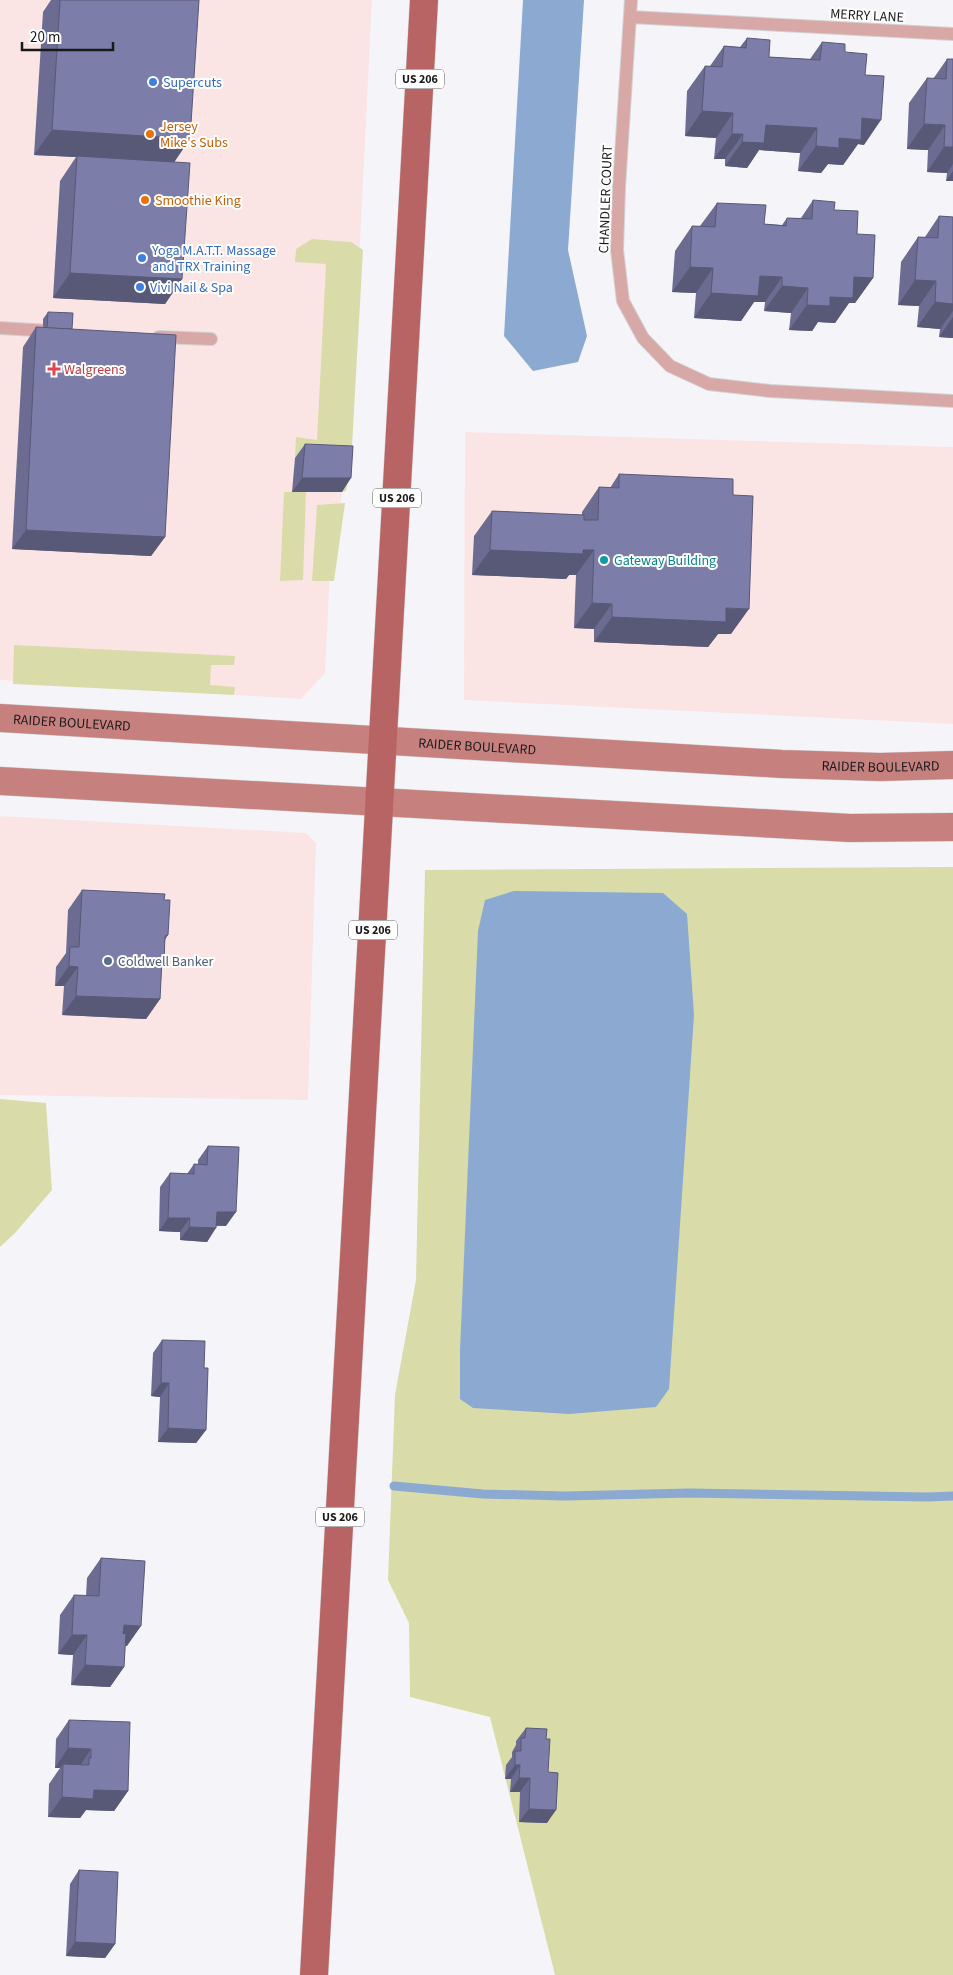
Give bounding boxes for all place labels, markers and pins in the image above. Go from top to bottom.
place label: Supercuts [163,73,222,93]
marker: Supercuts [147,76,159,88]
place label: Jersey Mike's Subs [160,117,228,153]
marker: Jersey Mike's Subs [144,128,156,140]
place label: Smoothie King [155,191,241,211]
marker: Smoothie King [139,194,151,206]
place label: Yoga M.A.T.T. Massage and TRX Training [151,241,276,277]
marker: Yoga M.A.T.T. Massage and TRX Training [136,252,148,264]
place label: Vivi Nail & Spa [150,278,233,298]
marker: Vivi Nail & Spa [134,281,146,293]
place label: Walgreens [64,360,125,380]
marker: Walgreens [48,363,60,375]
place label: Gateway Building [614,551,716,571]
marker: Gateway Building [598,554,610,566]
place label: Coldwell Banker [118,952,213,972]
marker: Coldwell Banker [102,955,114,967]

